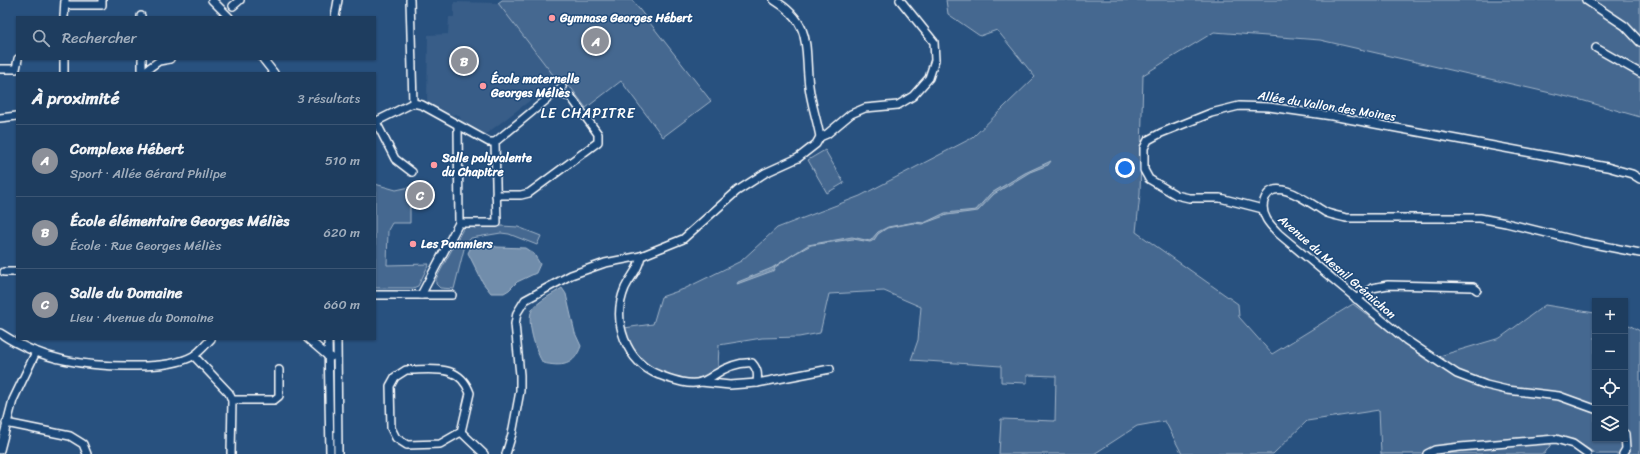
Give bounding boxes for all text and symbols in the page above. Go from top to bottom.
place label: Gymnase Georges Hébert [559,7,693,29]
marker: Gymnase Georges Hébert [547,13,557,23]
search box [16,16,376,60]
text: Rechercher [62,25,137,51]
pin: A [583,26,609,56]
icon: search [30,27,52,49]
pin: B [451,46,477,76]
place label: École maternelle Georges Méliès [490,68,580,104]
marker: École maternelle Georges Méliès [478,81,488,91]
text: À proximité [32,83,119,113]
street label: Allée du Vallon des Moines [1255,84,1398,128]
text: 3 résultats [298,87,360,110]
district label: LE CHAPITRE [541,101,636,126]
text: Complexe Hébert [70,136,184,162]
place label: Salle polyvalente du Chapitre [441,147,532,183]
text: A [41,149,49,172]
text: 510 m [325,149,360,172]
your location [1115,158,1135,178]
marker: Salle polyvalente du Chapitre [429,160,439,170]
text: Sport · Allée Gérard Philipe [70,162,226,185]
pin: C [407,180,433,210]
text: École élémentaire Georges Méliès [70,208,290,234]
street label: Avenue du Mesnil Grémichon [1272,208,1402,325]
text: B [41,221,49,244]
text: 620 m [324,221,360,244]
place label: Les Pommiers [421,233,493,255]
text: École · Rue Georges Méliès [70,234,221,257]
marker: Les Pommiers [408,239,418,249]
text: Salle du Domaine [70,280,183,306]
text: C [41,293,49,316]
text: 660 m [324,293,360,316]
map controls [1592,298,1628,442]
button: + [1592,298,1628,334]
text: Lieu · Avenue du Domaine [70,306,214,329]
button: − [1592,334,1628,370]
button: locate [1592,370,1628,406]
button: layers [1592,406,1628,442]

